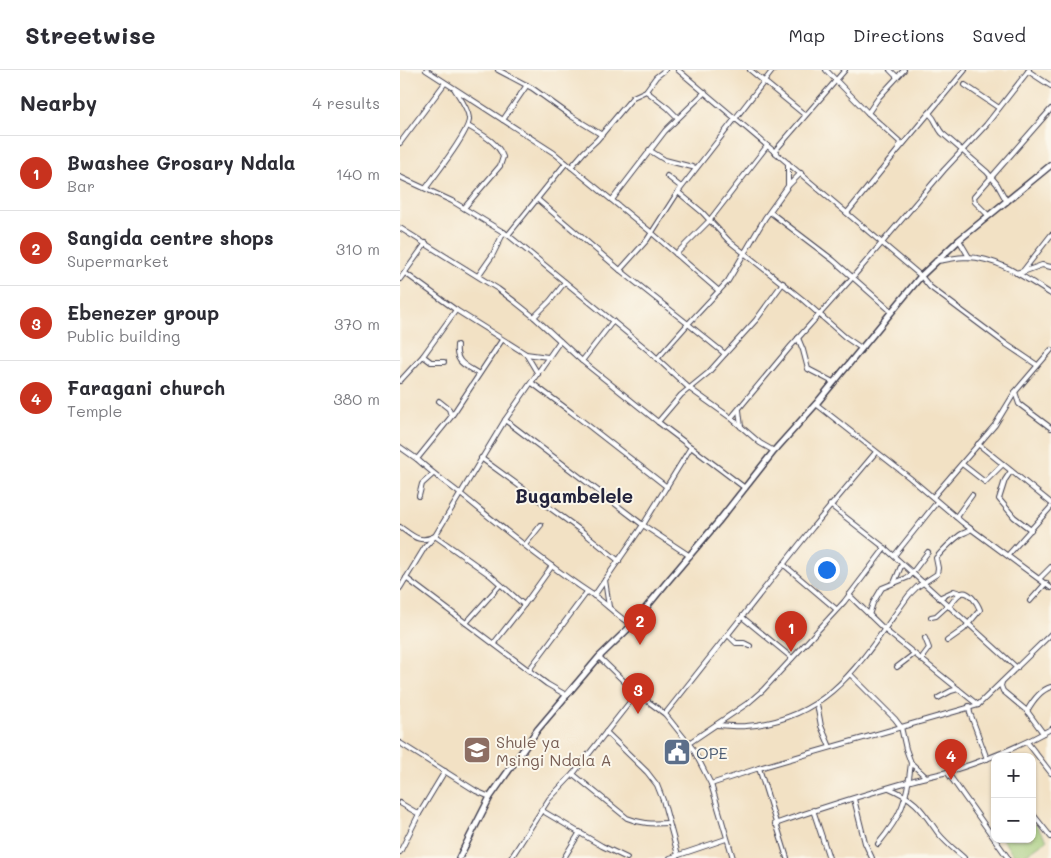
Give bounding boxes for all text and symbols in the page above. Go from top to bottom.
text: Streetwise [25,19,155,50]
text: Map [788,23,825,47]
text: Directions [853,23,945,47]
text: Saved [973,23,1026,47]
text: Nearby [20,89,97,116]
text: 4 results [312,92,380,113]
text: Bwashee Grosary Ndala [67,150,295,175]
text: 1 [32,163,40,184]
text: 140 m [336,163,380,184]
text: Bar [67,175,95,196]
text: Sangida centre shops [67,225,274,250]
text: 2 [32,238,40,259]
text: 310 m [336,238,380,259]
text: Supermarket [67,250,169,271]
text: Ebenezer group [67,300,219,325]
text: 3 [31,313,41,334]
text: 370 m [334,313,380,334]
text: Public building [67,325,180,346]
text: Faragani church [67,375,225,400]
text: 4 [31,388,41,409]
text: 380 m [333,388,380,409]
text: Temple [67,400,122,421]
district label: Bugambelele [515,483,633,508]
your location [814,557,840,583]
pin: 2 [624,604,656,645]
pin: 1 [775,611,807,652]
pin: 3 [622,673,654,714]
place label: Shule ya Msingi Ndala A [496,731,612,770]
school or university icon: Shule ya Msingi Ndala A [462,735,492,765]
public building icon: OPE [662,737,692,767]
pin: 4 [935,739,967,780]
place label: OPE [696,742,728,763]
map controls [991,753,1036,843]
button: + [991,753,1036,798]
button: − [991,798,1036,843]

